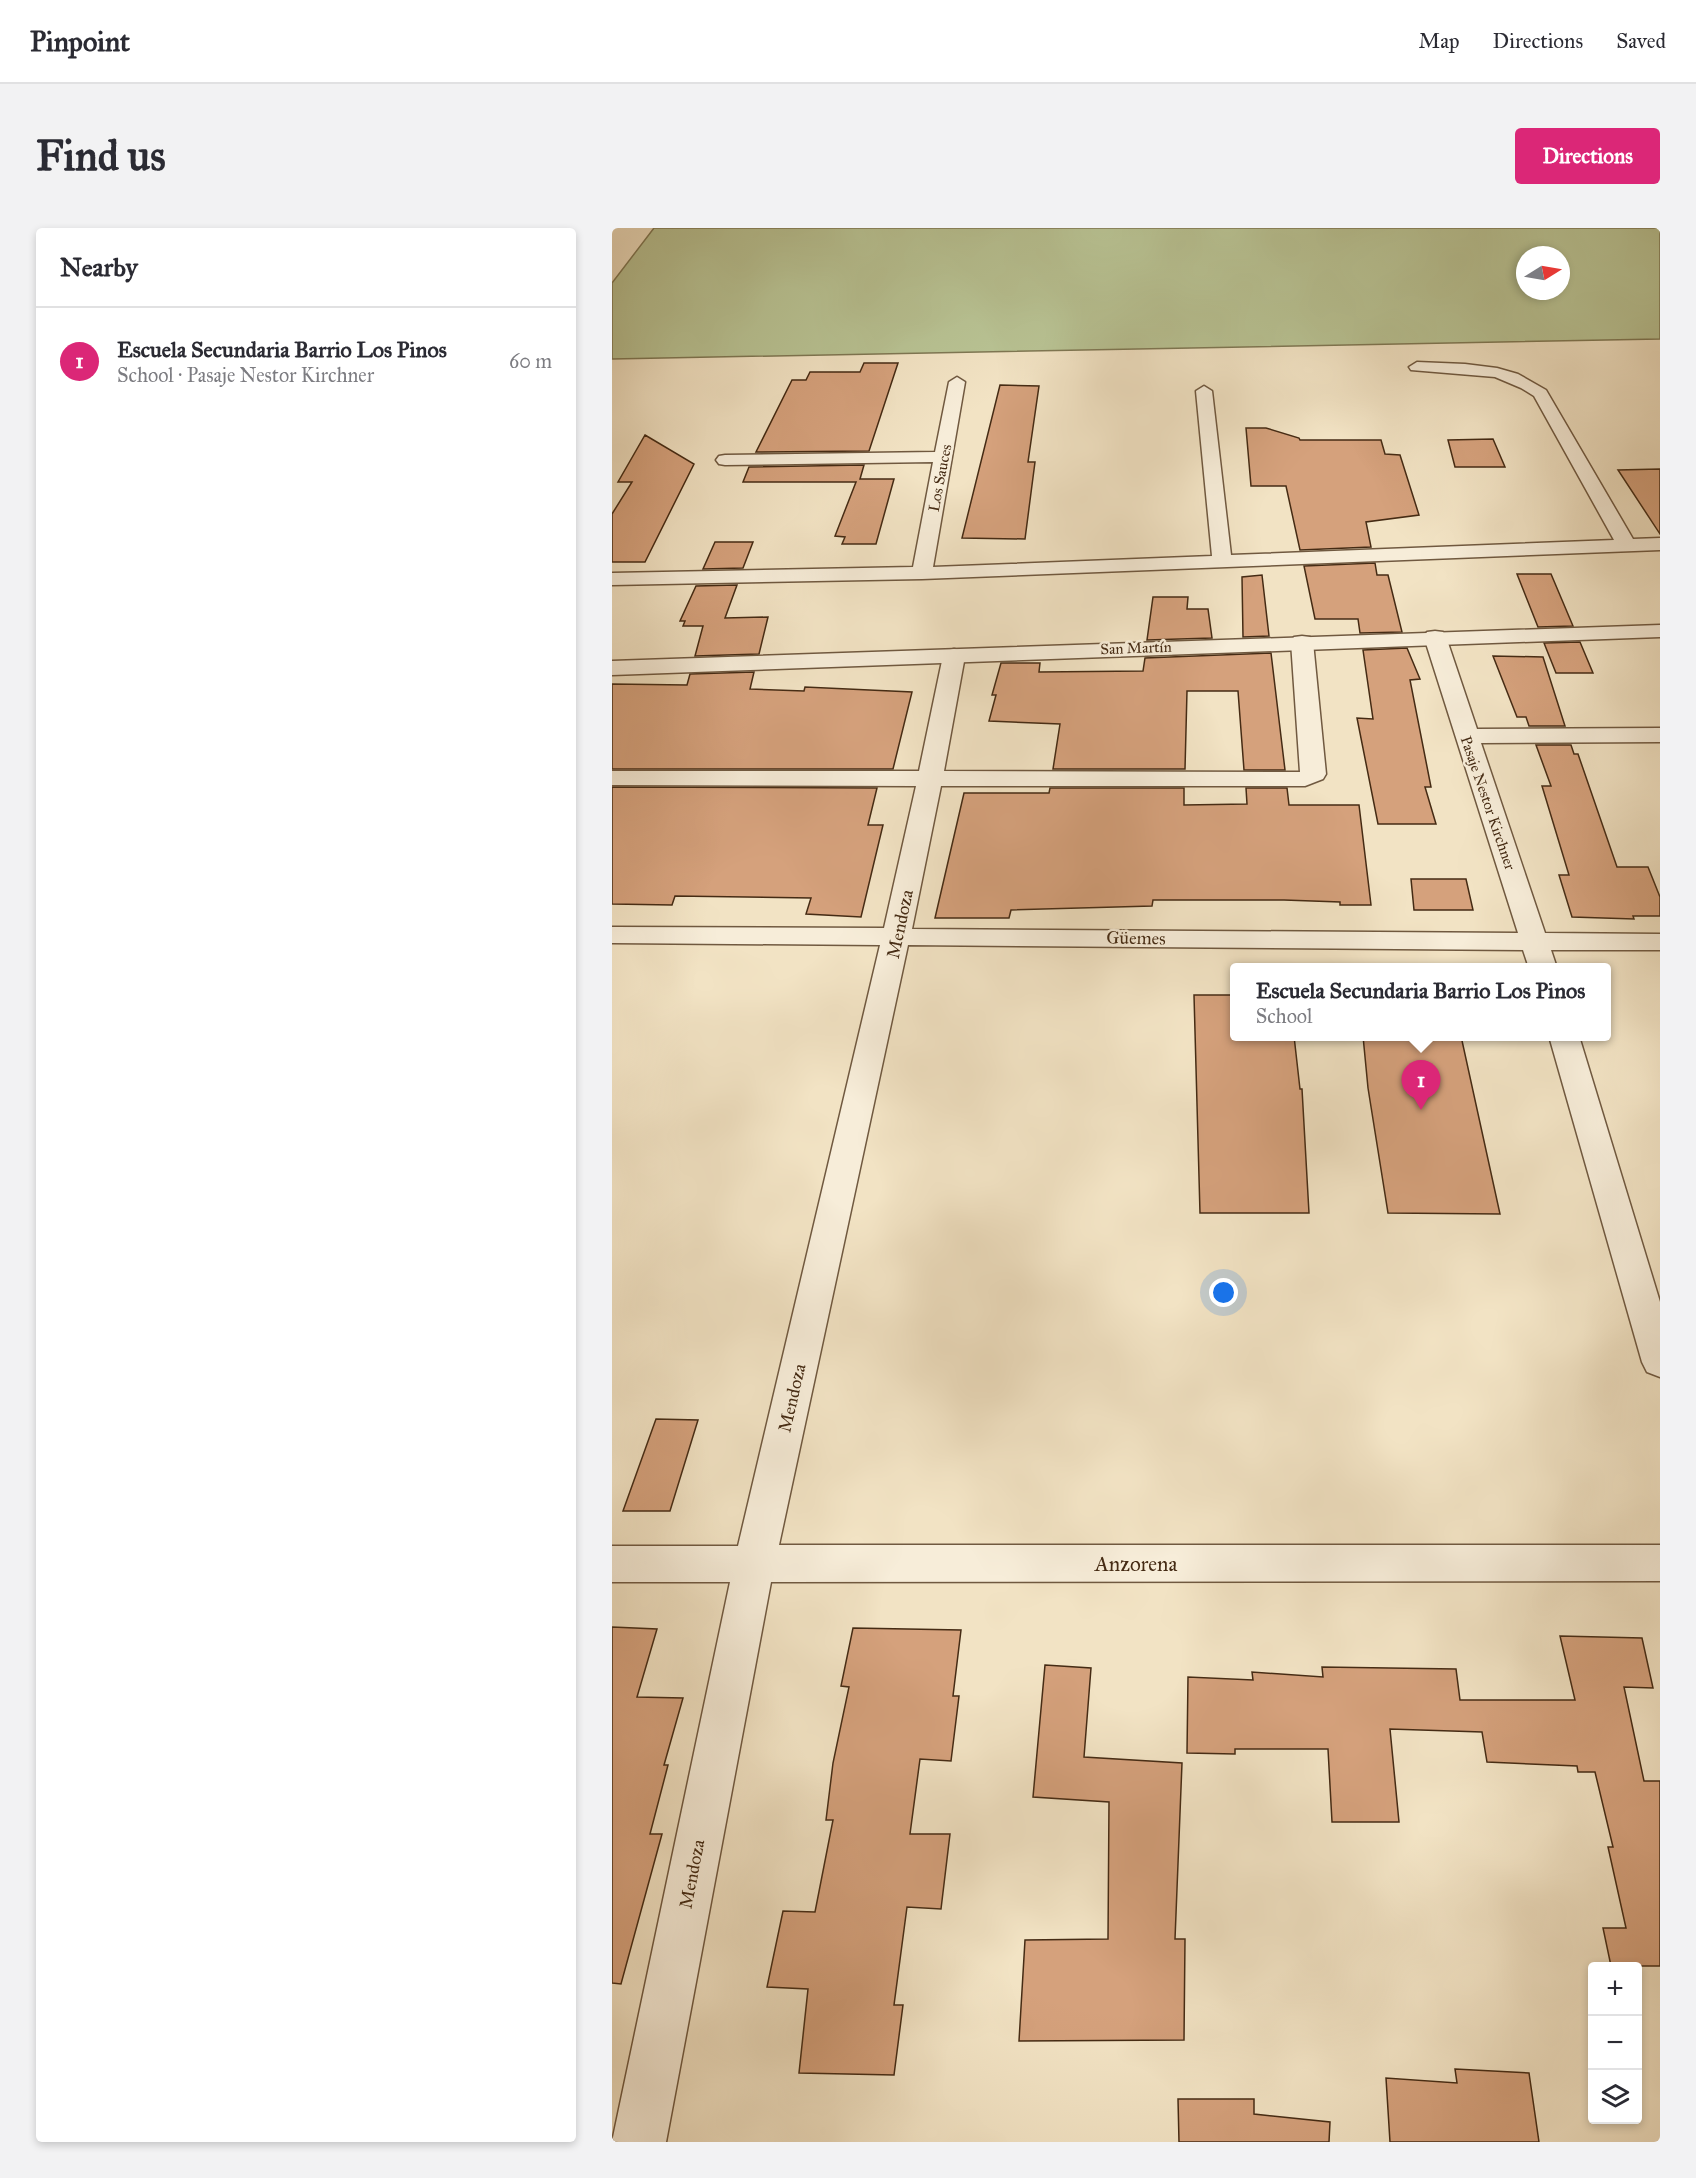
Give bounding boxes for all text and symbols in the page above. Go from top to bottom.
text: Pinpoint [30,24,130,59]
text: Map [1419,28,1460,54]
text: Directions [1493,28,1583,54]
text: Saved [1616,28,1666,54]
button: Directions [1515,128,1660,184]
text: Find us [36,130,166,182]
north arrow [1516,246,1570,300]
text: Nearby [60,251,138,283]
text: Escuela Secundaria Barrio Los Pinos [117,336,447,363]
text: 1 [76,349,83,373]
text: 60 m [509,349,552,373]
text: School · Pasaje Nestor Kirchner [117,363,374,387]
street label: Los Sauces [925,443,955,513]
street label: San Martín [1100,638,1172,658]
street label: Pasaje Nestor Kirchner [1457,734,1520,873]
street label: Mendoza [882,887,918,960]
street label: Güemes [1106,926,1166,950]
popup [1230,963,1611,1041]
text: Escuela Secundaria Barrio Los Pinos [1256,977,1585,1004]
text: School [1256,1004,1312,1028]
pin: 1 [1402,1060,1440,1110]
your location [1209,1278,1238,1307]
street label: Mendoza [773,1361,811,1434]
street label: Anzorena [1094,1551,1177,1577]
street label: Mendoza [675,1837,710,1910]
map controls [1588,1962,1642,2124]
button: + [1588,1962,1642,2016]
button: − [1588,2016,1642,2070]
button: layers [1588,2070,1642,2124]

